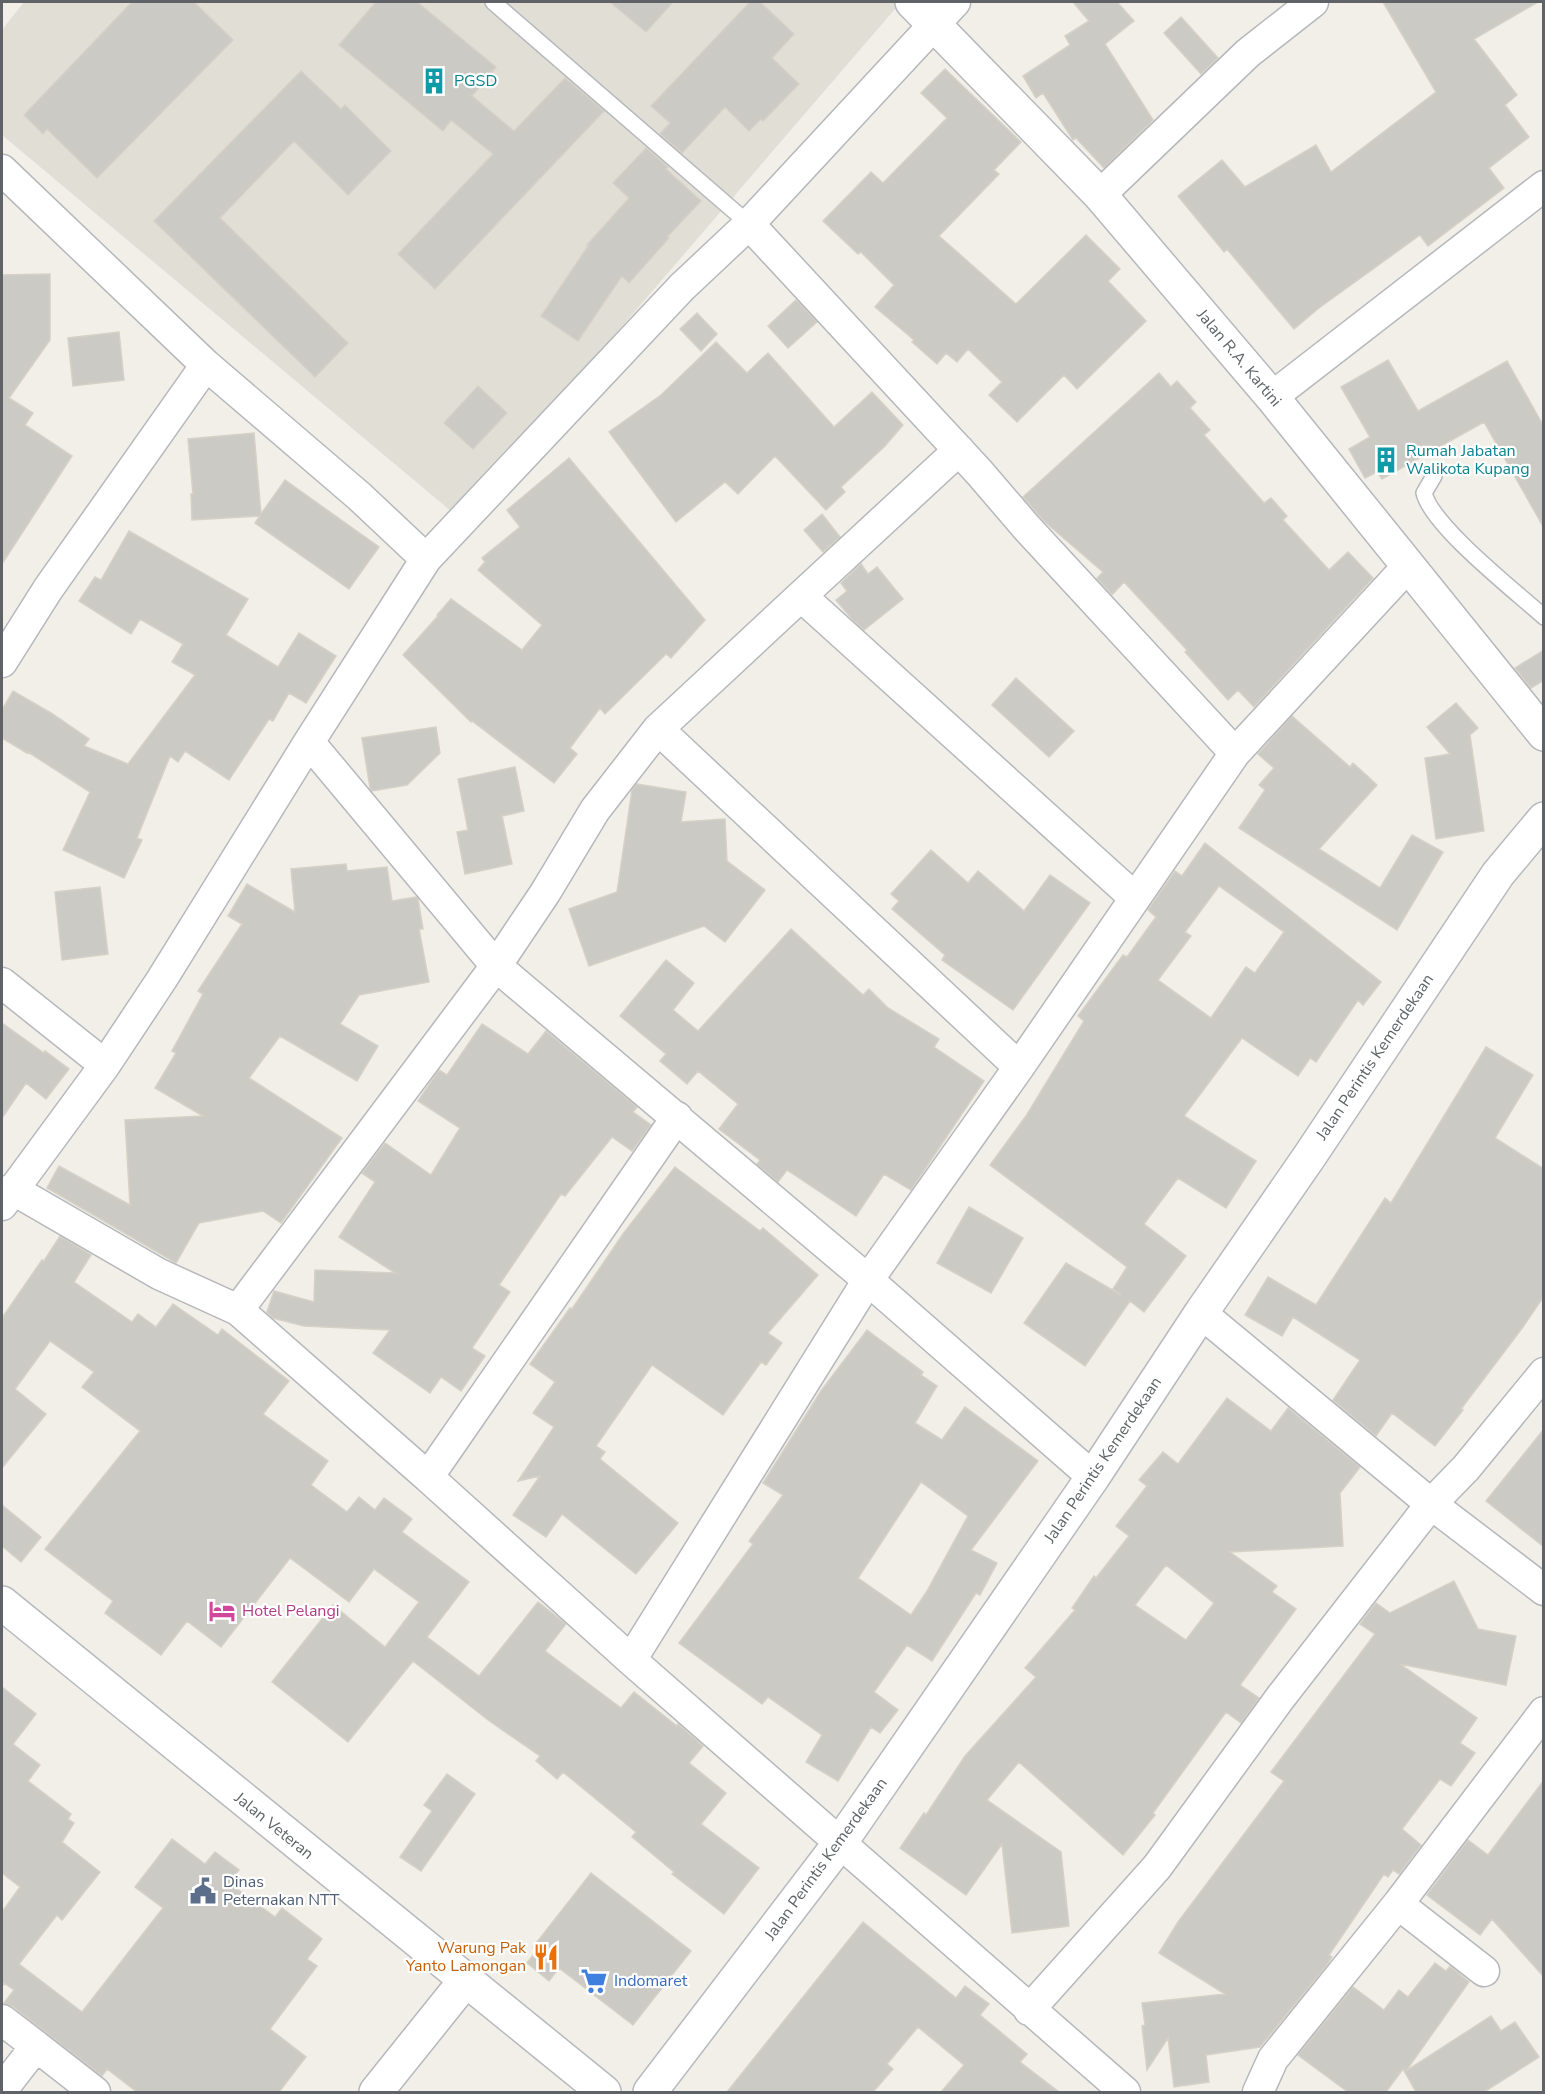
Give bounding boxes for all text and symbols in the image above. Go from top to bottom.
building icon: PGSD [419,66,449,96]
place label: PGSD [454,70,497,92]
street label: Jalan R.A. Kartini [1191,304,1286,412]
place label: Rumah Jabatan Walikota Kupang [1406,440,1530,480]
building icon: Rumah Jabatan Walikota Kupang [1371,445,1401,475]
street label: Jalan Perintis Kemerdekaan [1311,970,1439,1145]
street label: Jalan Perintis Kemerdekaan [1039,1373,1167,1548]
hotel icon: Hotel Pelangi [207,1596,237,1626]
place label: Hotel Pelangi [242,1600,340,1622]
street label: Jalan Perintis Kemerdekaan [759,1773,892,1946]
street label: Jalan Veteran [229,1787,318,1865]
place label: Dinas Peternakan NTT [223,1871,340,1911]
public building icon: Dinas Peternakan NTT [188,1876,218,1906]
place label: Warung Pak Yanto Lamongan [405,1937,527,1977]
restaurant icon: Warung Pak Yanto Lamongan [531,1942,561,1972]
supermarket icon: Indomaret [579,1966,609,1996]
place label: Indomaret [614,1970,688,1992]

